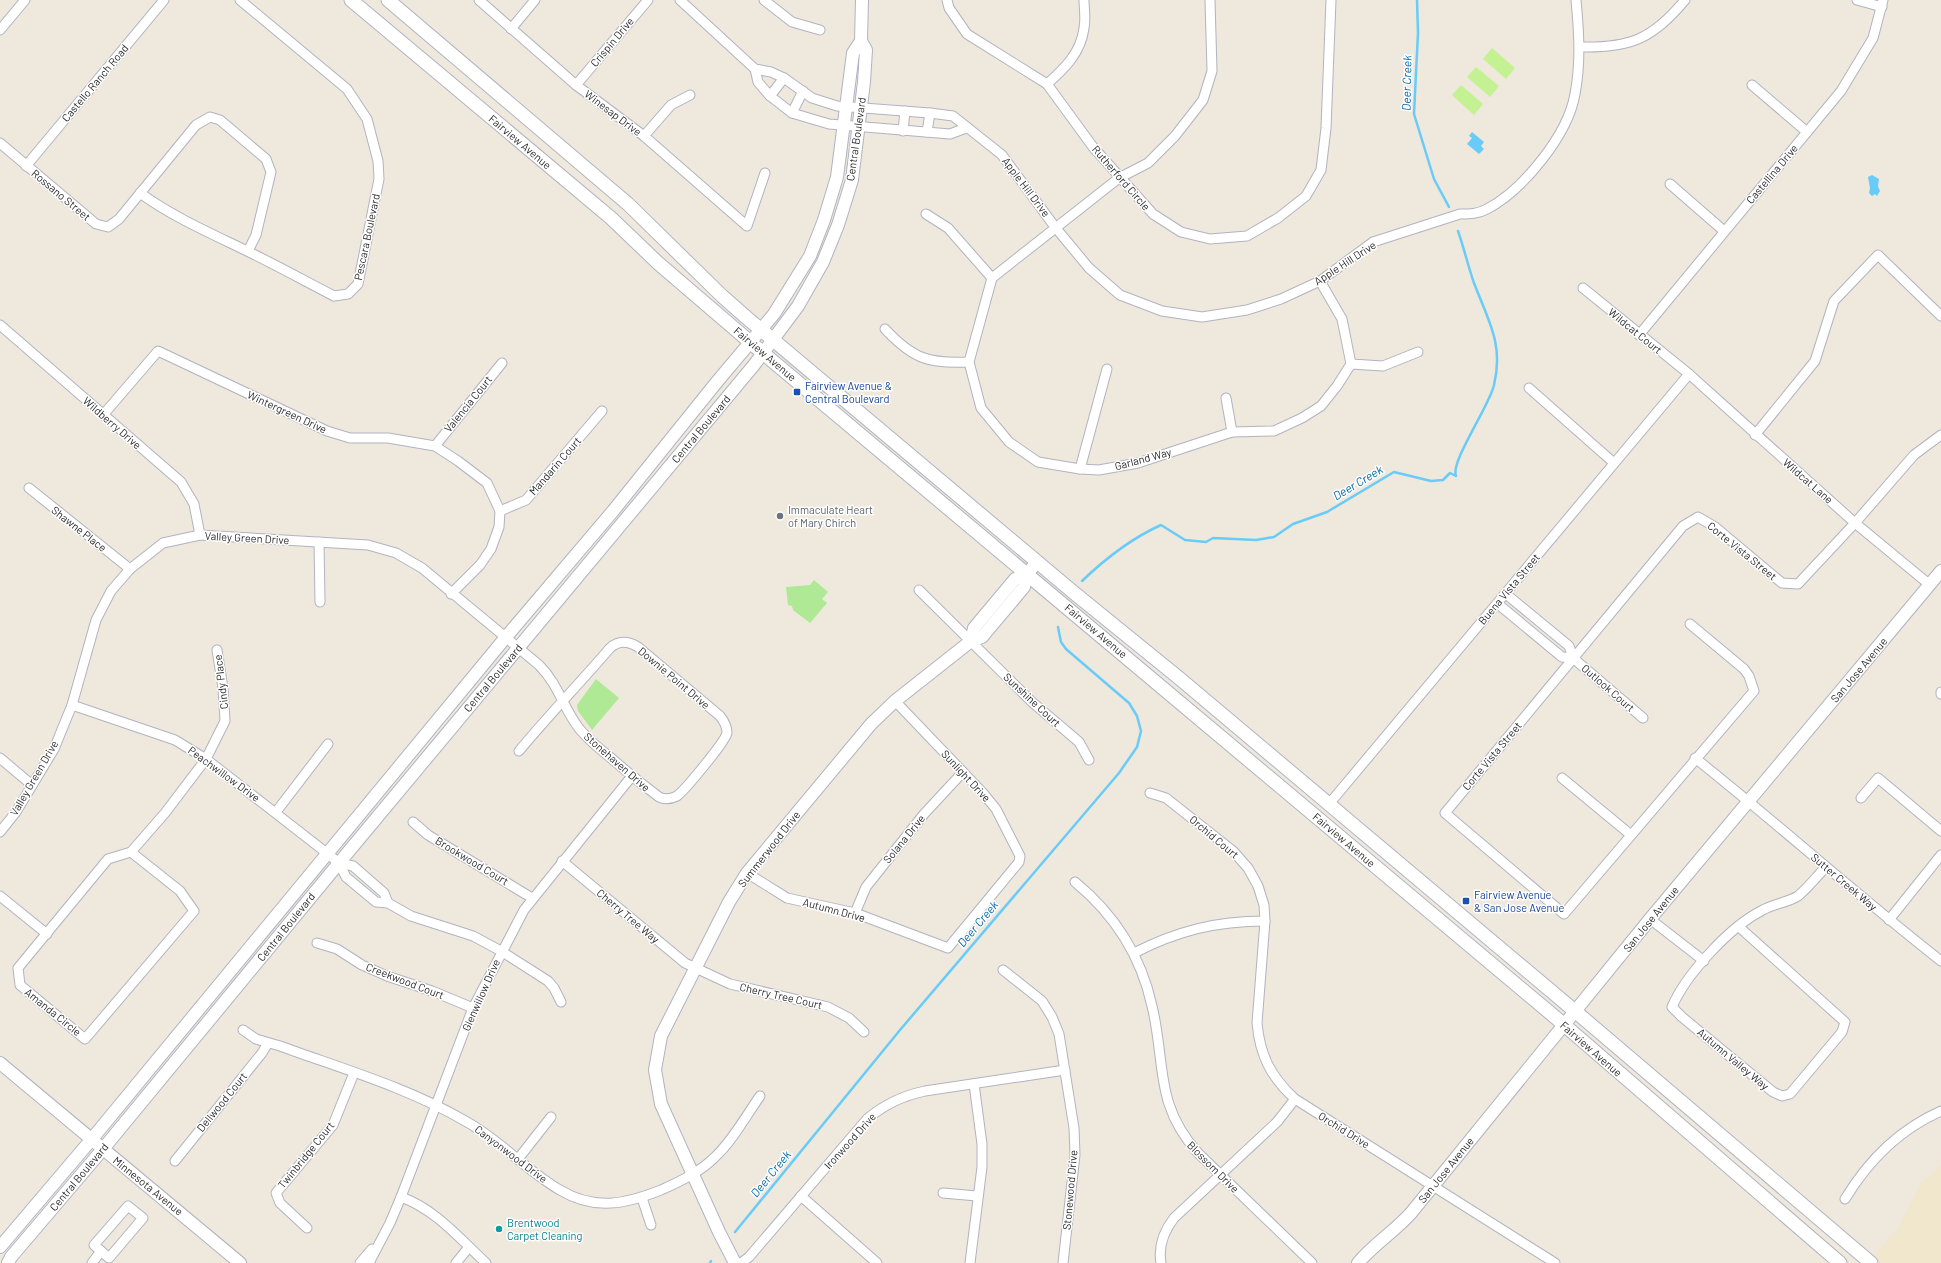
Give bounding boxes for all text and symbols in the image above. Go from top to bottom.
street label: Crispin Drive [587,14,636,69]
street label: Castello Ranch Road [59,41,131,124]
water label: Deer Creek [1399,55,1413,111]
street label: Winesap Drive [582,87,644,138]
street label: Central Boulevard [843,96,868,182]
street label: Fairview Avenue [486,112,554,172]
street label: Castellina Drive [1743,141,1800,206]
street label: Rutherford Circle [1090,143,1153,213]
street label: Apple Hill Drive [1000,154,1053,219]
street label: Rossano Street [29,166,93,223]
street label: Pescara Boulevard [351,192,382,281]
street label: Apple Hill Drive [1311,238,1378,287]
street label: Wildcat Court [1606,305,1665,356]
street label: Fairview Avenue [731,324,799,384]
street label: Valencia Court [441,373,494,435]
place label: Fairview Avenue & Central Boulevard [805,379,892,405]
street label: Wintergreen Drive [245,387,329,436]
marker: Fairview Avenue & Central Boulevard [792,387,802,397]
street label: Central Boulevard [668,392,733,465]
street label: Wildberry Drive [81,394,144,452]
street label: Mandarin Court [526,434,583,497]
street label: Garland Way [1113,445,1173,472]
street label: Wildcat Lane [1781,455,1836,506]
water label: Deer Creek [1330,462,1385,502]
street label: Shawne Place [49,503,109,554]
place label: Immaculate Heart of Mary Chirch [788,503,873,529]
marker: Immaculate Heart of Mary Chirch [775,511,785,521]
street label: Corte Vista Street [1705,519,1779,582]
street label: Valley Green Drive [204,529,290,546]
street label: Buena Vista Street [1475,551,1542,627]
street label: Fairview Avenue [1062,601,1130,661]
street label: San Jose Avenue [1828,634,1890,705]
street label: Central Boulevard [460,641,525,714]
street label: Downie Point Drive [636,644,713,711]
street label: Cindy Place [211,654,230,710]
street label: Outlook Court [1579,661,1637,714]
street label: Sunshine Court [1001,670,1063,729]
street label: Corte Vista Street [1459,719,1524,792]
street label: Stonehaven Drive [582,729,653,794]
street label: Valley Green Drive [7,738,60,818]
street label: Peachwillow Drive [186,743,263,804]
street label: Sunlight Drive [939,747,994,804]
street label: Summerwood Drive [735,808,802,889]
street label: Fairview Avenue [1310,810,1378,870]
street label: Solana Drive [880,812,927,866]
street label: Orchid Court [1187,812,1242,861]
street label: Brookwood Court [433,834,511,888]
street label: Sutter Creek Way [1809,850,1880,913]
street label: San Jose Avenue [1620,883,1681,954]
street label: Cherry Tree Way [595,886,662,945]
place label: Fairview Avenue & San Jose Avenue [1474,888,1564,914]
street label: Central Boulevard [254,890,317,964]
street label: Autumn Drive [801,895,867,924]
marker: Fairview Avenue & San Jose Avenue [1461,896,1471,906]
water label: Deer Creek [954,897,1001,949]
street label: Glenwillow Drive [459,957,502,1033]
street label: Creekwood Court [364,960,446,1001]
street label: Cherry Tree Court [739,980,824,1011]
street label: Amanda Circle [23,985,84,1038]
street label: Fairview Avenue [1558,1018,1625,1079]
street label: Autumn Valley Way [1695,1025,1772,1092]
street label: Dellwood Court [194,1069,249,1134]
street label: Orchid Drive [1316,1109,1372,1151]
street label: Ironwood Drive [821,1110,878,1171]
street label: Twinbridge Court [275,1119,336,1191]
street label: Canyonwood Drive [473,1122,550,1185]
street label: San Jose Avenue [1415,1134,1476,1205]
street label: Blossom Drive [1185,1138,1242,1195]
street label: Central Boulevard [46,1140,111,1213]
water label: Deer Creek [747,1147,793,1199]
street label: Stonewood Drive [1060,1149,1079,1231]
street label: Minnesota Avenue [111,1153,186,1218]
place label: Brentwood Carpet Cleaning [507,1216,583,1242]
marker: Brentwood Carpet Cleaning [494,1224,504,1234]

